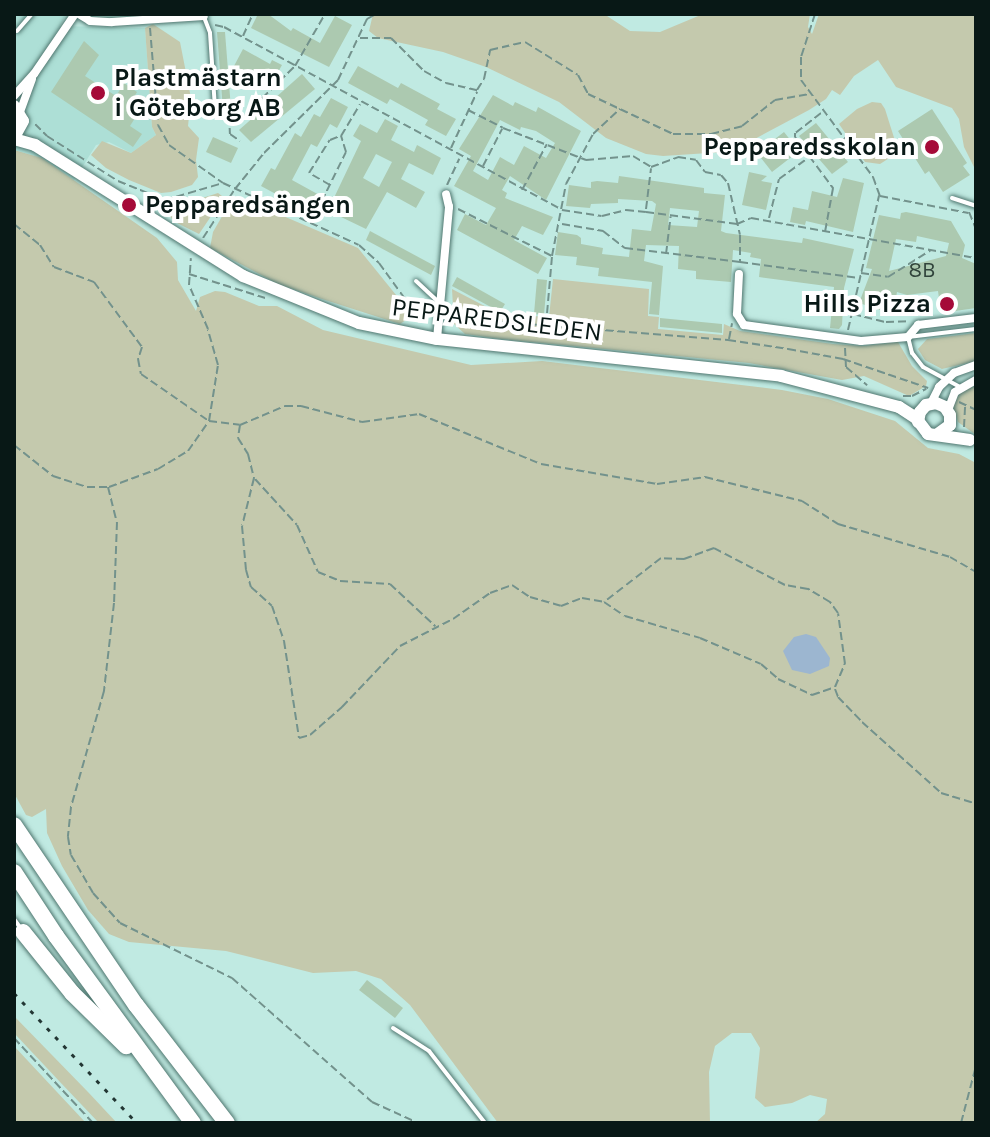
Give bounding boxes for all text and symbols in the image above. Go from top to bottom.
place label: Plastmästarn i Göteborg AB [114,62,282,124]
marker: Plastmästarn i Göteborg AB [89,84,107,102]
place label: Pepparedsskolan [703,131,916,163]
marker: Pepparedsskolan [923,138,941,156]
place label: Pepparedsängen [145,189,351,221]
marker: Pepparedsängen [120,196,138,214]
house number: 8B [908,258,936,284]
place label: Hills Pizza [803,288,931,320]
street label: PEPPAREDSLEDEN [390,292,604,348]
marker: Hills Pizza [938,295,956,313]

